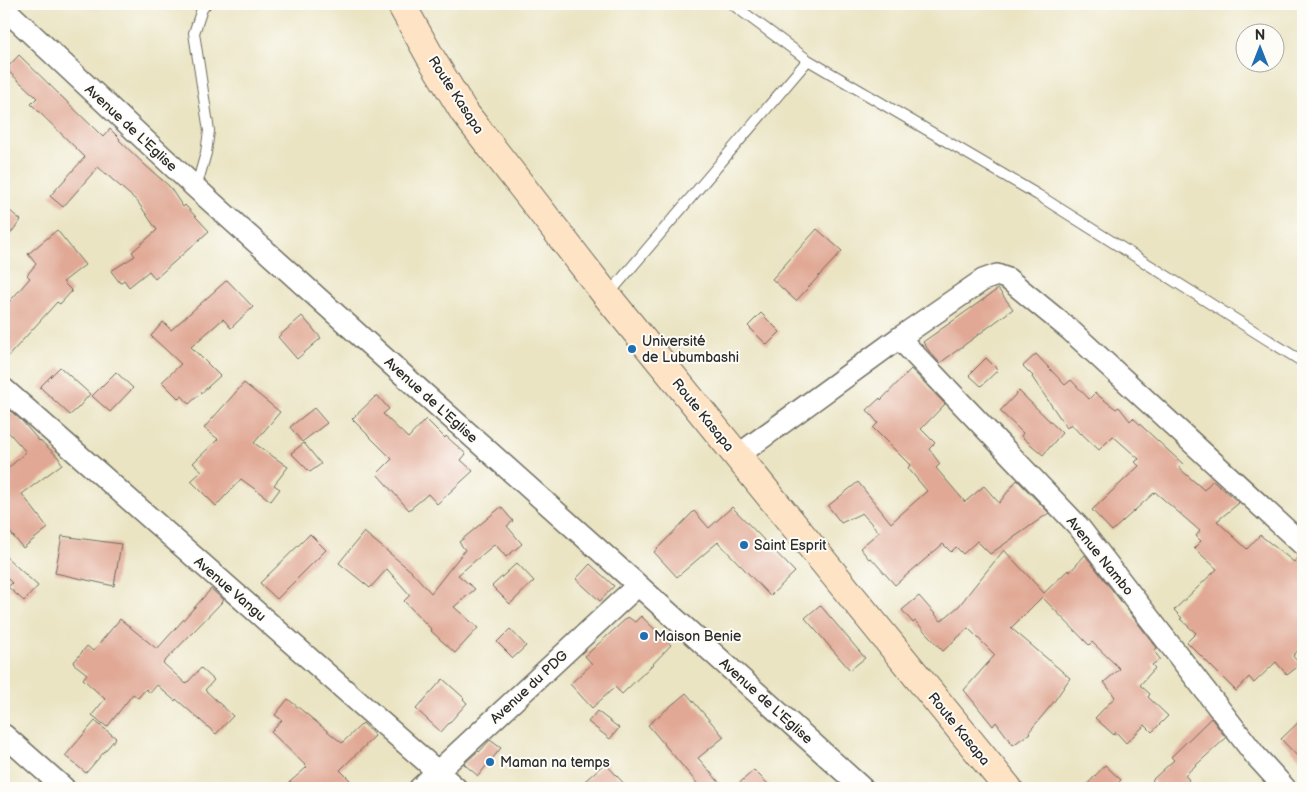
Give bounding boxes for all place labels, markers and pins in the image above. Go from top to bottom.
place label: Université de Lubumbashi [642,333,739,366]
marker: Université de Lubumbashi [626,343,638,355]
place label: Saint Esprit [754,537,827,554]
marker: Saint Esprit [738,539,750,551]
place label: Maison Benie [654,628,741,645]
marker: Maison Benie [638,630,650,642]
place label: Maman na temps [500,754,610,771]
marker: Maman na temps [484,756,496,768]

